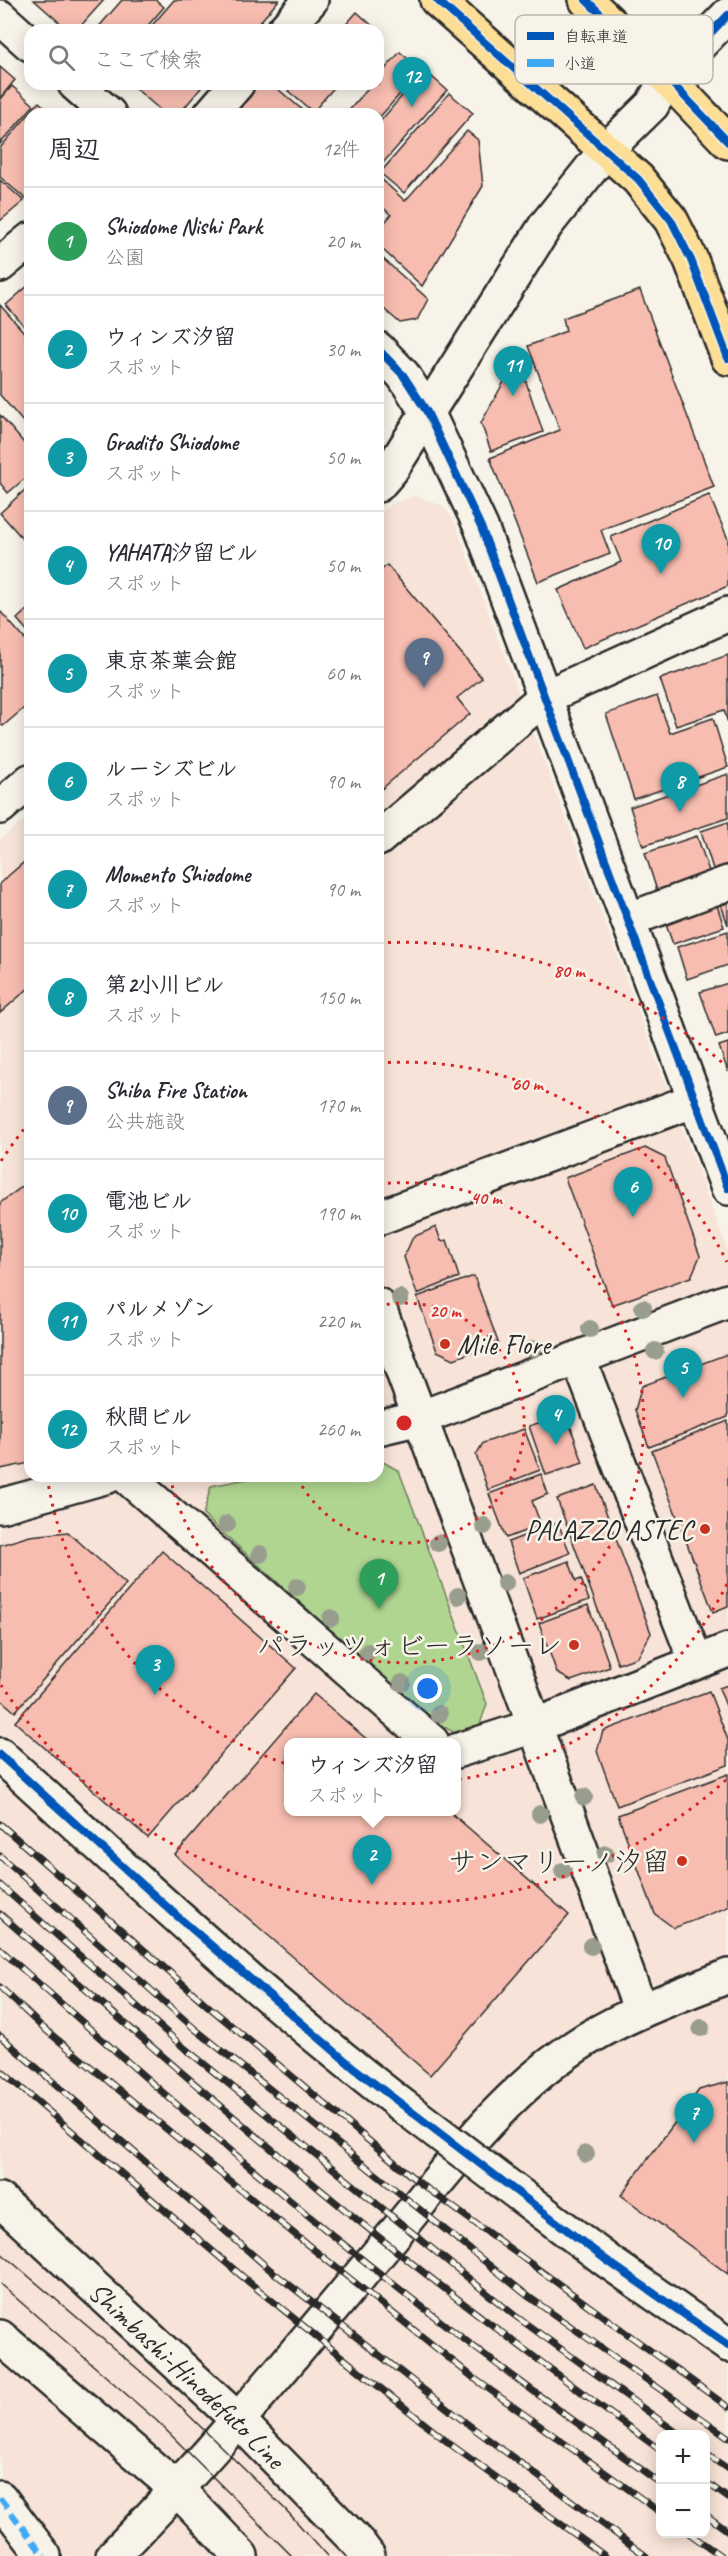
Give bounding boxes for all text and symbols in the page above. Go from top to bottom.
legend [515,15,713,84]
search box [24,24,384,90]
text: 自転車道 [564,27,628,47]
icon: search [45,41,78,74]
text: ここで検索 [93,46,203,74]
text: 小道 [564,54,596,74]
pin: 12 [392,57,432,107]
text: 周辺 [48,133,100,166]
text: 12件 [322,137,360,162]
text: Shiodome Nishi Park [105,213,262,241]
text: 1 [63,229,72,254]
text: 20 m [326,229,360,254]
text: 公園 [105,245,145,270]
text: ウィンズ汐留 [105,323,236,351]
text: 2 [63,337,72,362]
text: 30 m [326,337,360,362]
pin: 11 [494,346,532,396]
text: スポット [105,355,185,380]
text: Gradito Shiodome [105,429,238,457]
text: 3 [63,445,72,470]
text: 50 m [326,445,360,470]
text: スポット [105,461,185,486]
pin: 10 [642,524,680,574]
text: YAHATA汐留ビル [105,539,258,567]
text: 4 [63,553,72,578]
text: 50 m [326,553,360,578]
text: スポット [105,571,185,596]
pin: 9 [404,638,444,688]
text: 東京茶葉会館 [105,647,237,675]
text: 5 [63,661,72,686]
text: 60 m [326,661,360,686]
text: スポット [105,679,185,704]
text: ルーシズビル [105,755,237,783]
pin: 8 [660,762,700,812]
text: 6 [63,769,72,794]
text: 90 m [326,769,360,794]
text: スポット [105,787,185,812]
text: Momento Shiodome [105,861,250,889]
text: 7 [63,877,72,902]
text: 90 m [326,877,360,902]
text: スポット [105,893,185,918]
text: 80 m [554,960,586,982]
text: 第2小川ビル [105,971,224,999]
text: 8 [63,985,72,1010]
text: 150 m [317,985,360,1010]
text: スポット [105,1003,185,1028]
text: 60 m [511,1073,544,1095]
text: Shiba Fire Station [105,1077,247,1105]
text: 9 [63,1093,72,1118]
text: 170 m [317,1093,360,1118]
text: 公共施設 [105,1109,185,1134]
pin: 6 [614,1168,652,1217]
text: 電池ビル [105,1187,193,1215]
text: 40 m [471,1187,503,1209]
text: 10 [59,1201,77,1226]
text: 190 m [317,1201,360,1226]
text: スポット [105,1219,185,1244]
text: パルメゾン [105,1295,215,1323]
text: 20 m [430,1300,462,1322]
text: 11 [59,1309,77,1334]
text: 220 m [317,1309,360,1334]
text: スポット [105,1327,185,1352]
place label: Mile Flore [457,1327,552,1362]
marker: Mile Flore [438,1337,452,1351]
pin: 5 [664,1348,702,1398]
pin: 4 [536,1396,576,1445]
text: 秋間ビル [105,1403,193,1431]
centre of rings [394,1413,414,1433]
text: 12 [59,1417,77,1442]
text: 260 m [317,1417,360,1442]
text: スポット [105,1435,185,1460]
place label: PALAZZO ASTEC [525,1512,696,1547]
marker: PALAZZO ASTEC [698,1522,712,1536]
pin: 1 [360,1560,398,1609]
place label: パラッツォビーラソーレ [257,1628,562,1663]
marker: パラッツォビーラソーレ [567,1638,581,1652]
pin: 3 [136,1646,174,1695]
your location [413,1674,442,1703]
popup [284,1738,461,1816]
text: ウィンズ汐留 [307,1751,438,1779]
text: スポット [307,1783,387,1808]
pin: 2 [352,1836,392,1885]
place label: サンマリーノ汐留 [448,1844,670,1879]
marker: サンマリーノ汐留 [675,1854,689,1868]
pin: 7 [674,2094,714,2143]
street label: Shimbashi-Hinodefuto Line [81,2274,294,2477]
map controls [656,2430,710,2538]
button: + [656,2430,710,2484]
button: − [656,2484,710,2538]

